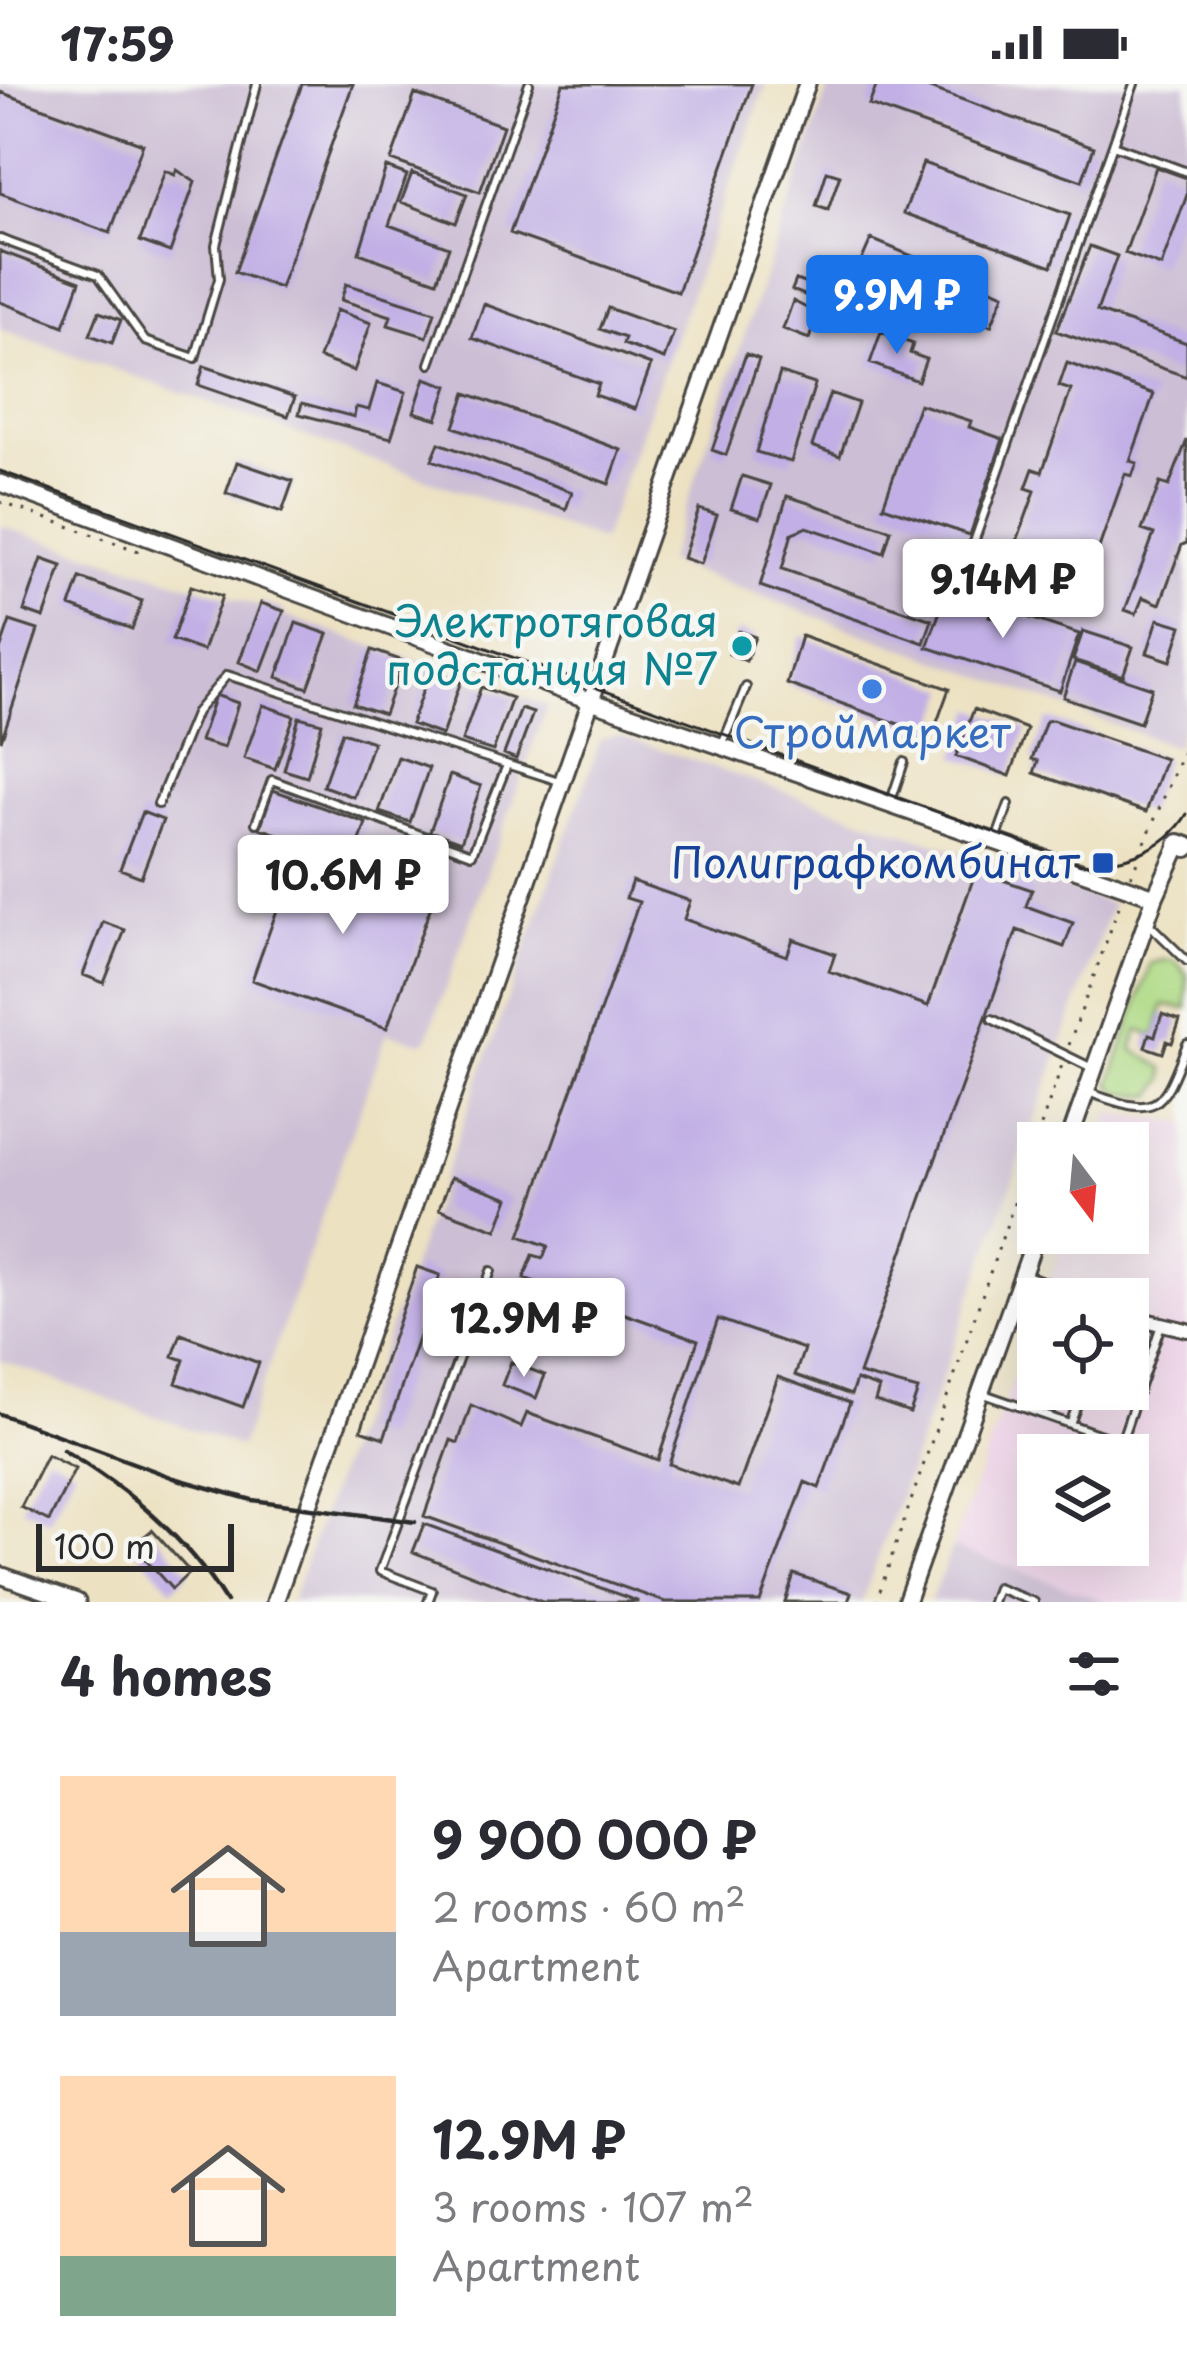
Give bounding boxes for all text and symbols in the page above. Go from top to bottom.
text: 17:59 [60,8,175,76]
pin: 9.9M ₽ [799,255,995,357]
text: 9.9M ₽ [833,264,961,323]
pin: 9.14M ₽ [892,539,1114,641]
text: 9.14M ₽ [930,548,1076,607]
place label: Электротяговая подстанция №7 [386,588,718,699]
marker: Электротяговая подстанция №7 [729,633,755,659]
marker: Строймаркет [859,676,885,702]
place label: Строймаркет [733,699,1011,762]
place label: Полиграфкомбинат [671,829,1080,892]
pin: 10.6M ₽ [232,835,454,937]
text: 10.6M ₽ [265,844,421,903]
marker: Полиграфкомбинат [1090,850,1116,876]
north arrow [1017,1122,1149,1254]
map controls [1017,1122,1149,1566]
pin: 12.9M ₽ [413,1278,635,1380]
button: locate [1017,1278,1149,1410]
text: 12.9M ₽ [450,1287,598,1346]
button: layers [1017,1434,1149,1566]
scale bar [36,1518,234,1571]
text: 100 m [54,1520,155,1570]
text: 4 homes [60,1636,272,1713]
icon: filters [1061,1641,1127,1707]
text: 9 900 000 ₽ [432,1799,757,1876]
icon: home [156,1824,300,1968]
text: 2 rooms · 60 m² [432,1876,746,1935]
text: Apartment [432,1935,640,1994]
text: 12.9M ₽ [432,2099,626,2176]
icon: home [156,2124,300,2268]
text: 3 rooms · 107 m² [432,2176,754,2235]
text: Apartment [432,2235,640,2294]

